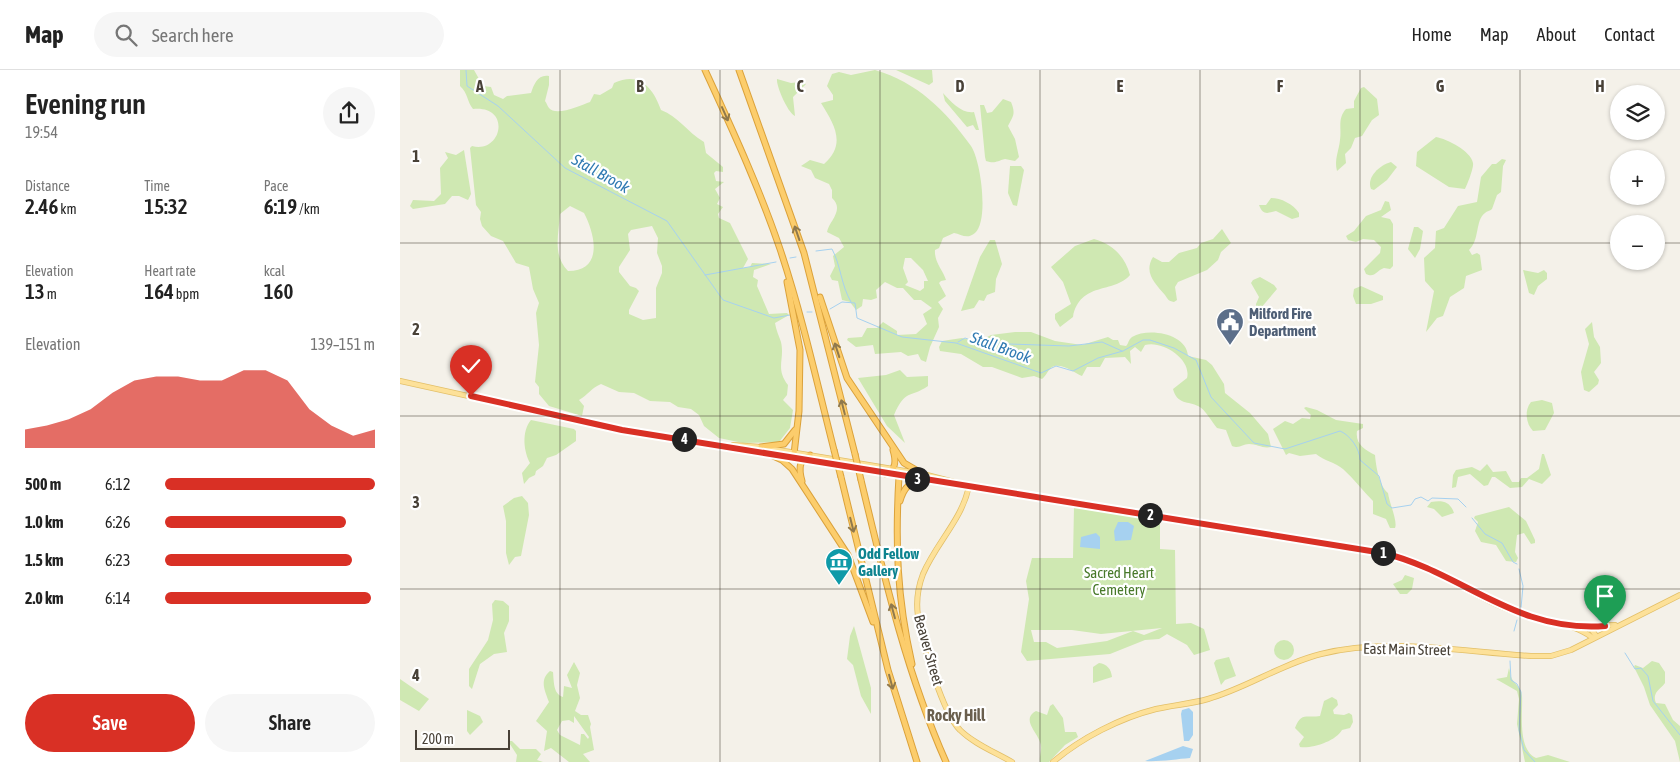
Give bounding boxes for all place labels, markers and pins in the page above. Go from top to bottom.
place label: Milford Fire Department [1249,305,1317,339]
public building icon: Milford Fire Department [1215,307,1245,346]
pin [450,345,492,396]
pin: 4 [672,426,696,452]
pin: 3 [904,466,930,492]
pin: 2 [1138,502,1162,528]
pin: 1 [1370,540,1396,566]
place label: Odd Fellow Gallery [858,545,919,579]
museum icon: Odd Fellow Gallery [824,547,854,586]
pin [1584,575,1626,626]

